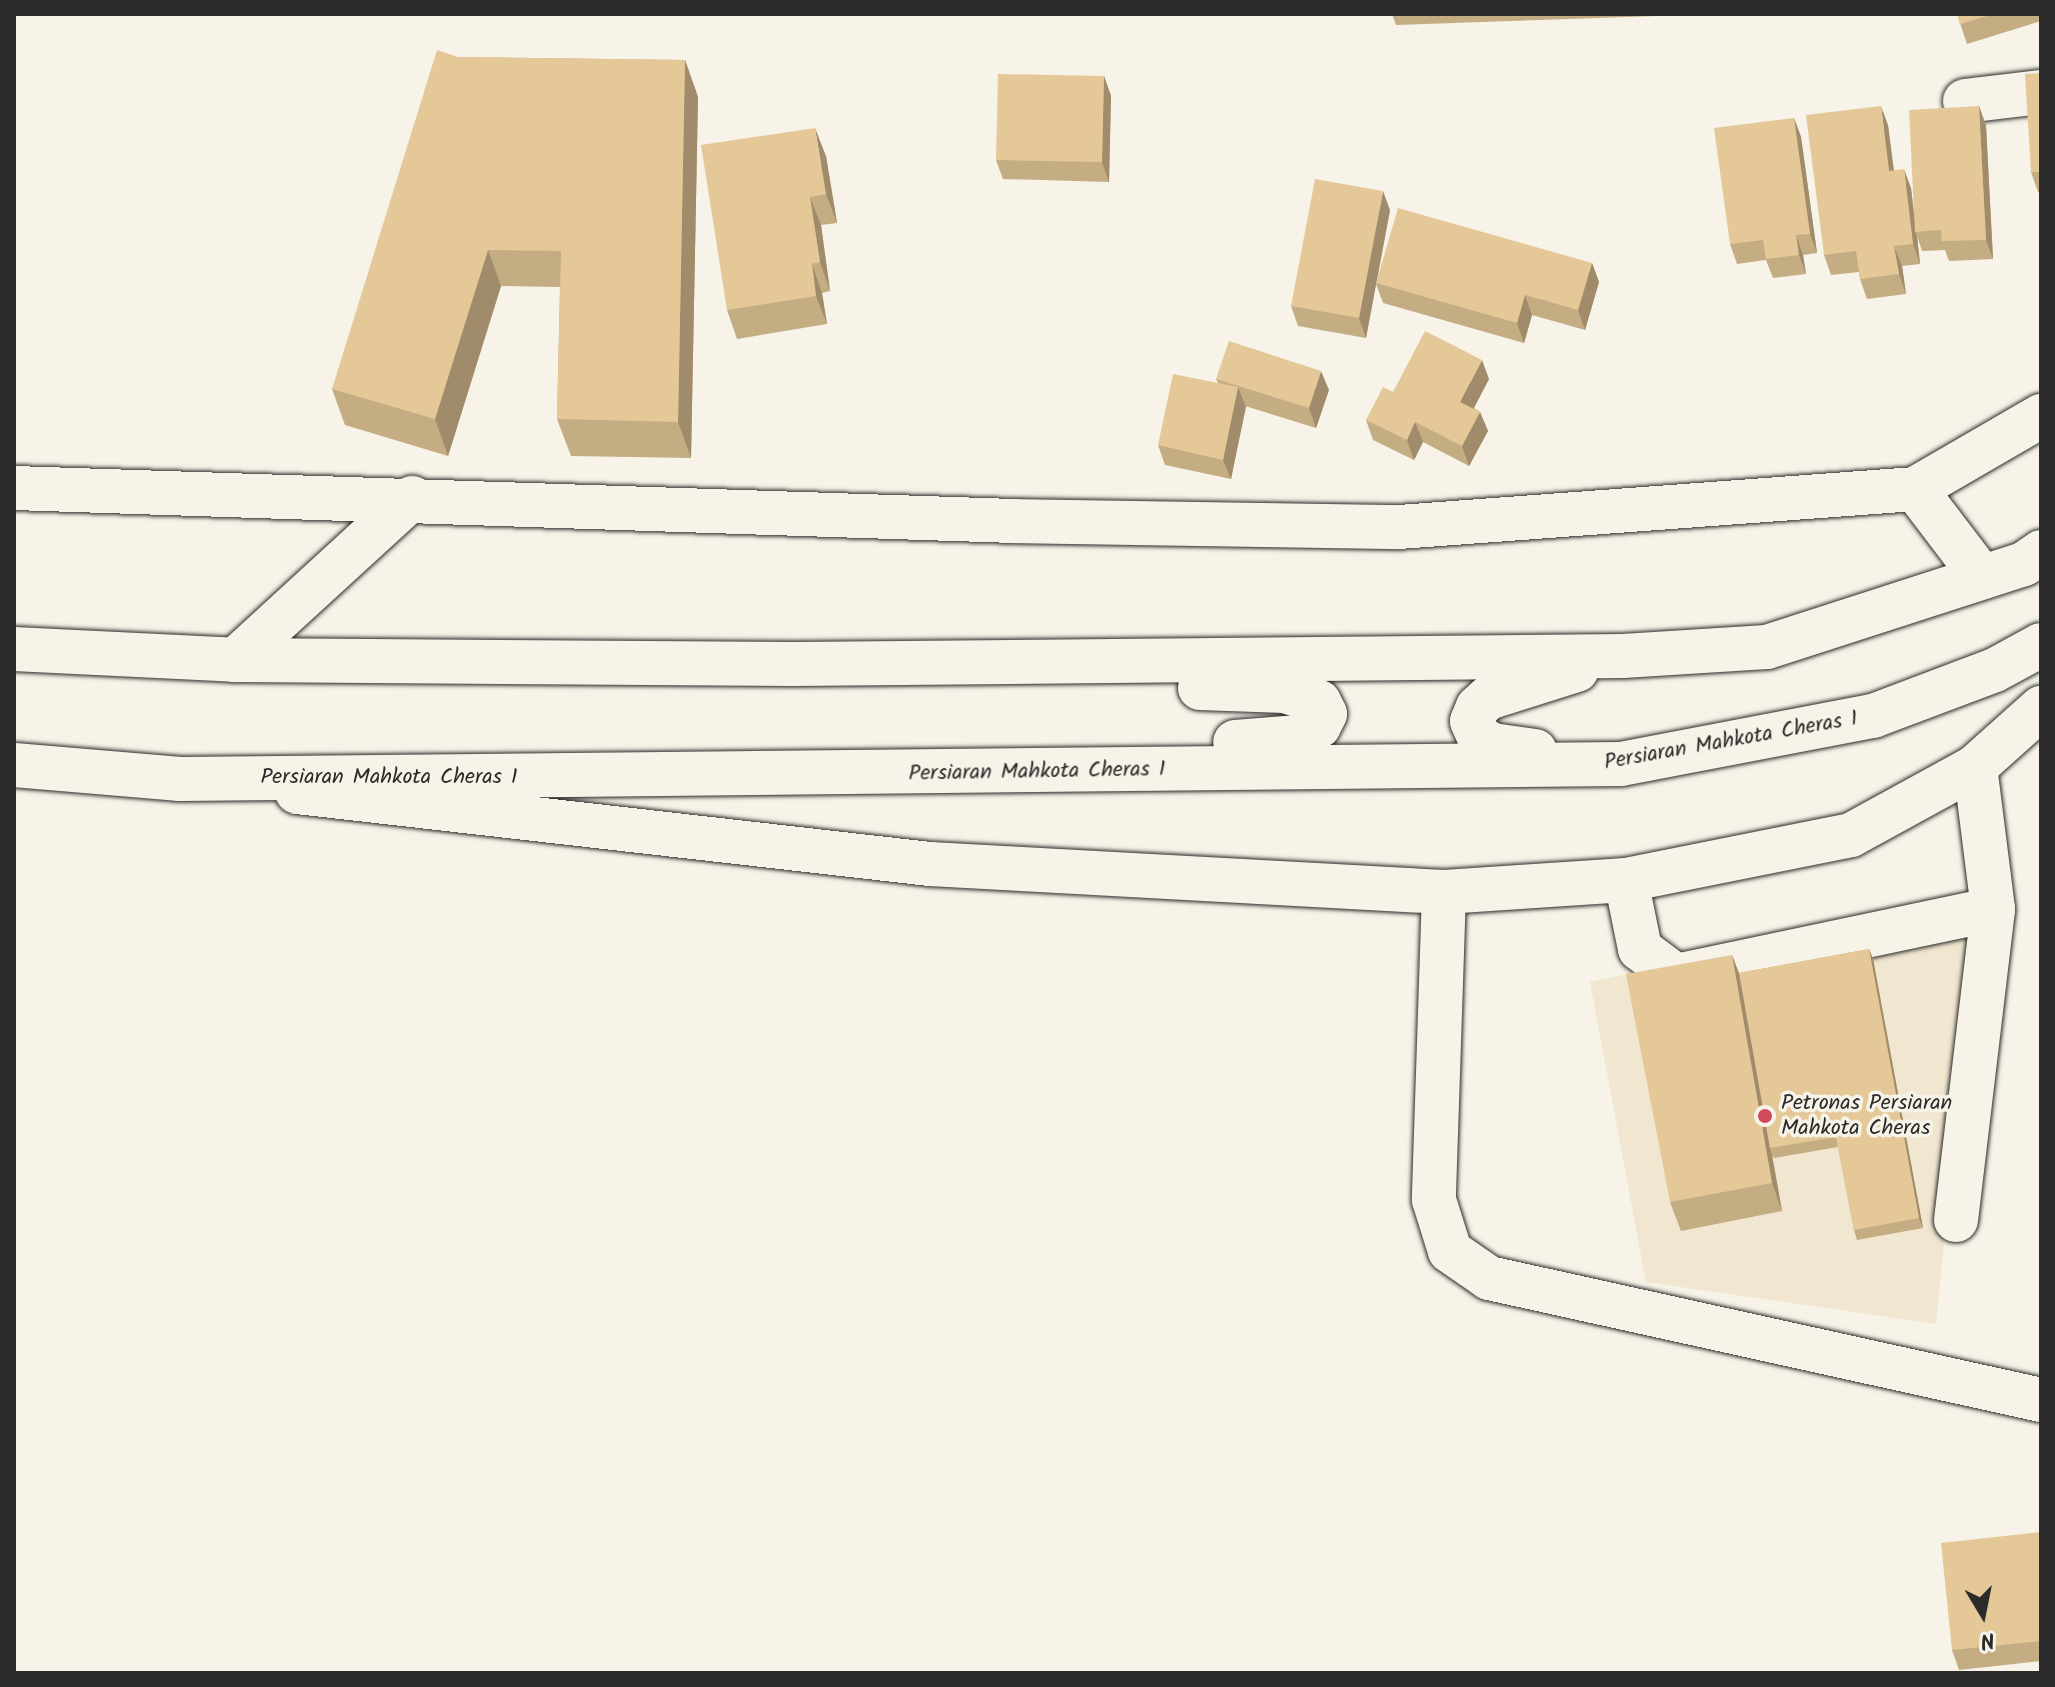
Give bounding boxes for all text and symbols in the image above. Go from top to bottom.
street label: Persiaran Mahkota Cheras 1 [1602,706,1860,776]
street label: Persiaran Mahkota Cheras 1 [908,757,1166,787]
street label: Persiaran Mahkota Cheras 1 [260,765,518,791]
place label: Petronas Persiaran Mahkota Cheras [1781,1090,1952,1142]
marker: Petronas Persiaran Mahkota Cheras [1756,1107,1774,1125]
north arrow [1943,1575,2023,1655]
text: N [1977,1621,1997,1658]

